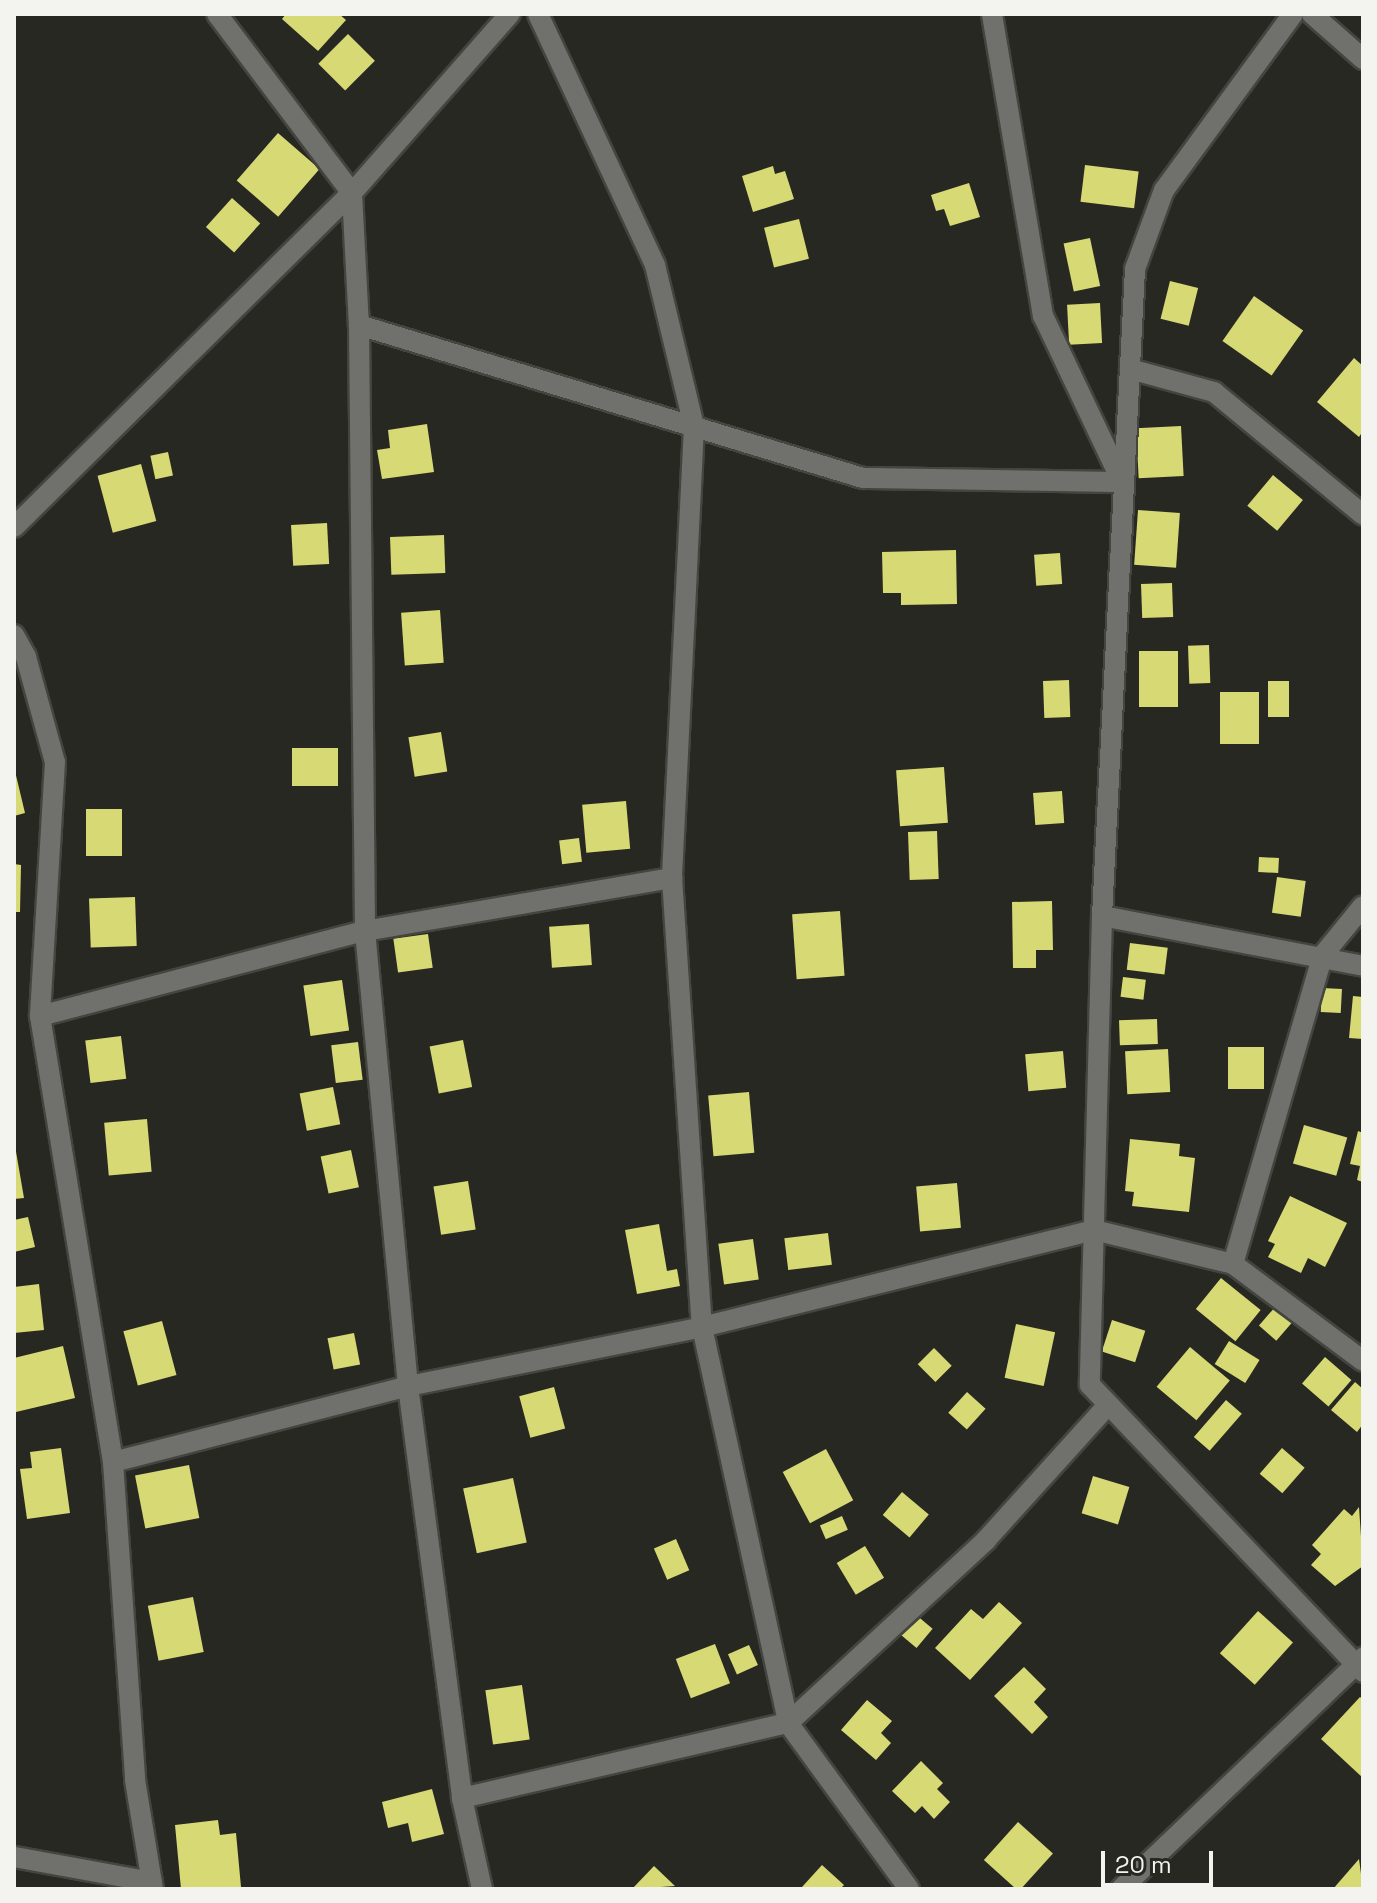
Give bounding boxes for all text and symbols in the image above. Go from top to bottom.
scale bar [1105,1835,1217,1885]
text: 20 m [1115,1849,1172,1880]

